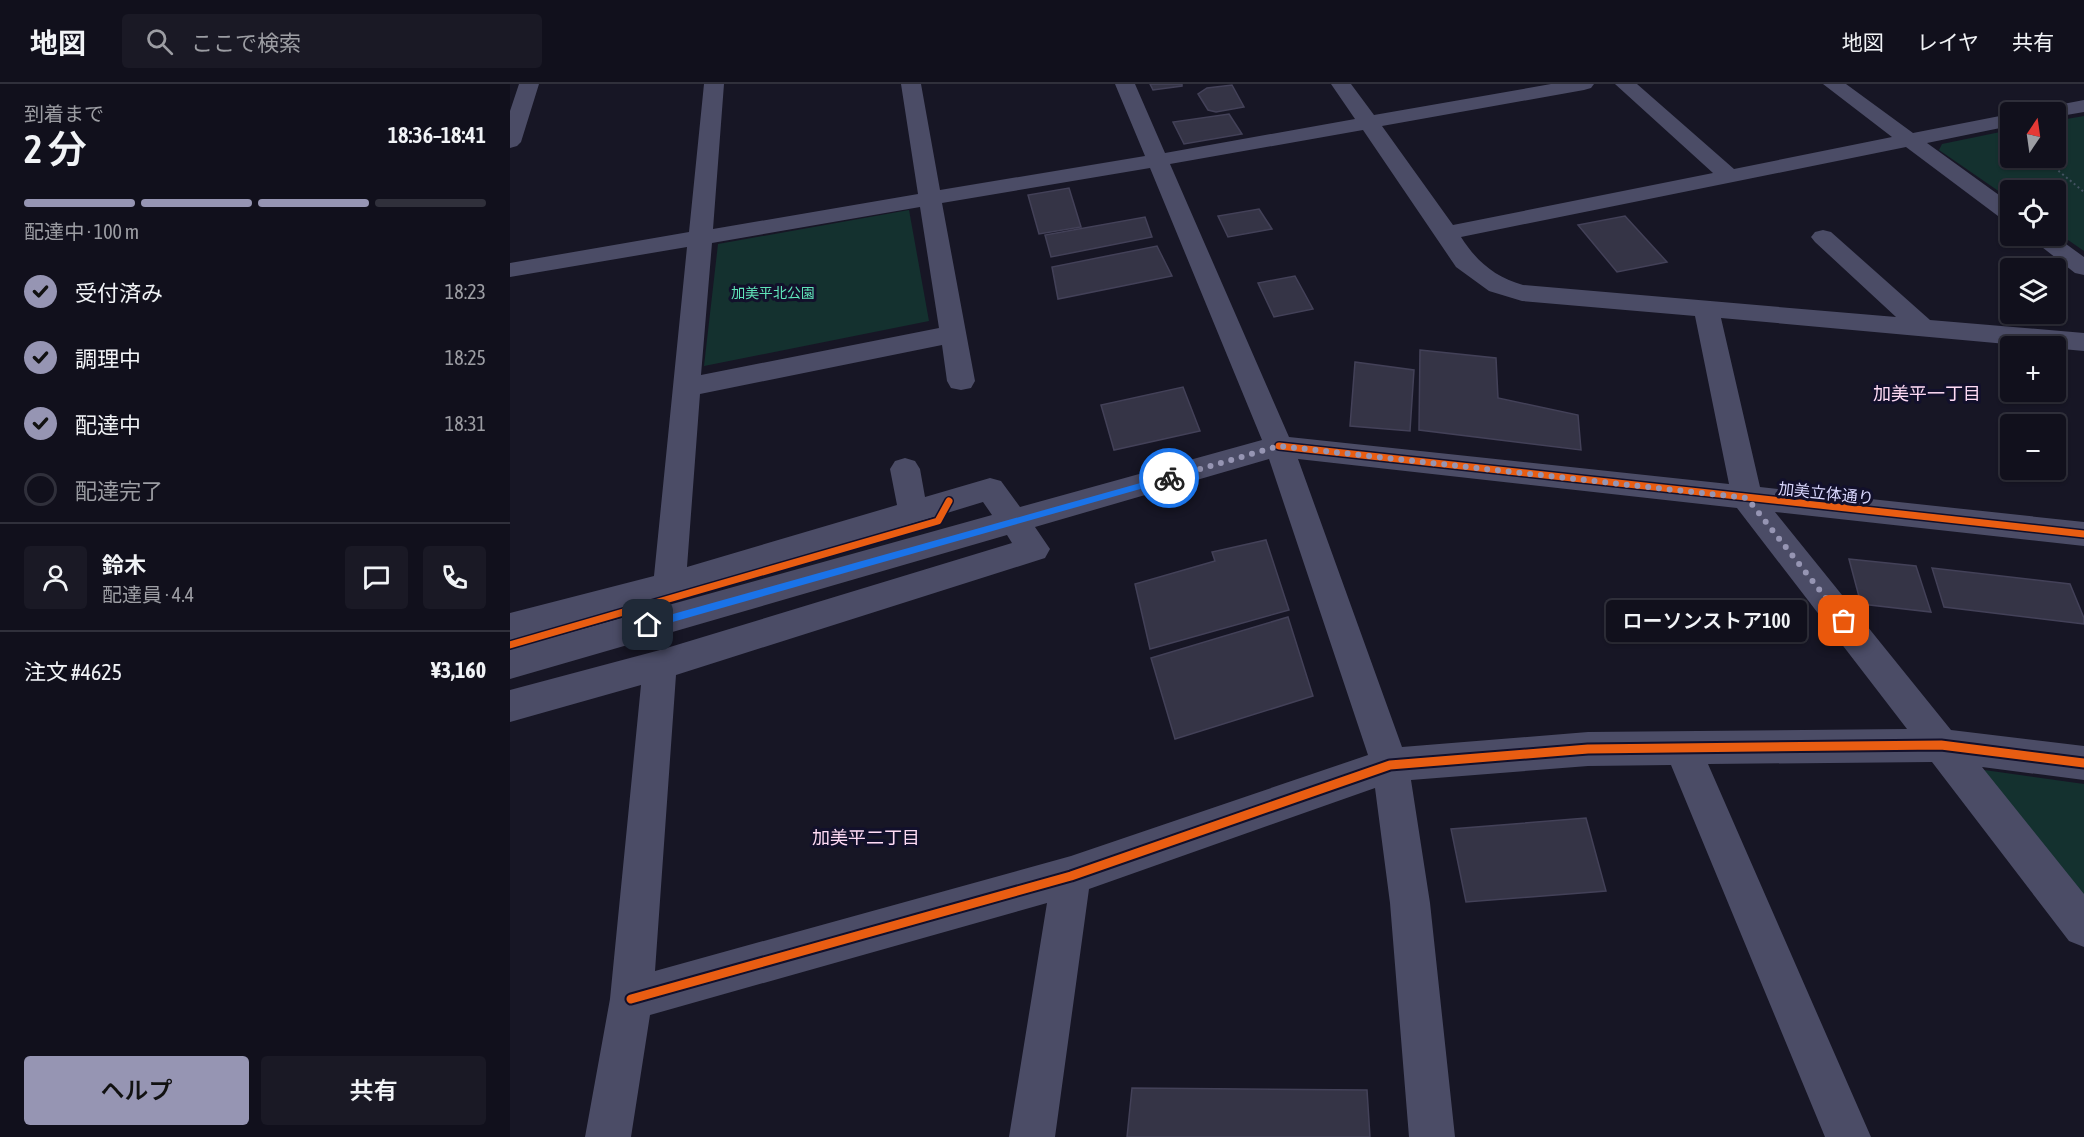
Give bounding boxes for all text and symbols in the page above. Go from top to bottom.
search box [122,14,542,68]
icon: search [143,25,176,58]
text: 地図 [30,27,86,59]
text: ここで検索 [191,30,301,56]
text: 地図 [1842,30,1884,54]
text: レイヤ [1917,30,1979,54]
text: 共有 [2012,30,2054,54]
text: 到着まで [24,102,104,125]
north arrow [2000,102,2066,168]
map controls [2000,102,2066,480]
text: 18:36–18:41 [388,122,486,148]
text: 2 分 [24,127,87,171]
button: locate [2000,180,2066,246]
text: 配達中 · 100 m [24,220,139,243]
button: layers [2000,258,2066,324]
icon: check [24,275,57,308]
text: 受付済み [75,280,163,306]
text: 18:23 [445,280,486,303]
park label: 加美平北公園 [731,285,815,301]
button: + [2000,336,2066,402]
icon: check [24,341,57,374]
text: 調理中 [75,346,141,372]
text: 18:25 [445,346,486,369]
district label: 加美平一丁目 [1873,383,1981,404]
icon: check [24,407,57,440]
text: 配達中 [75,412,141,438]
text: 18:31 [445,412,486,435]
button: − [2000,414,2066,480]
courier [1139,448,1199,508]
icon: bike [1153,462,1186,495]
text: 配達完了 [75,478,163,504]
street label: 加美立体通り [1777,479,1875,507]
button: person [24,546,87,609]
button: chat [345,546,408,609]
button: phone [423,546,486,609]
text: 鈴木 [102,552,146,578]
text: 配達員 · 4.4 [102,583,194,606]
pin [1818,595,1869,646]
pin [622,599,673,650]
callout: ローソンストア100 [1607,600,1808,642]
icon: bag [1827,604,1860,637]
icon: home [631,608,664,641]
text: ローソンストア100 [1623,609,1790,632]
text: ¥3,160 [431,657,486,683]
text: 注文 #4625 [24,659,122,685]
district label: 加美平二丁目 [812,827,920,848]
button: ヘルプ [24,1056,249,1125]
button: 共有 [261,1056,486,1125]

